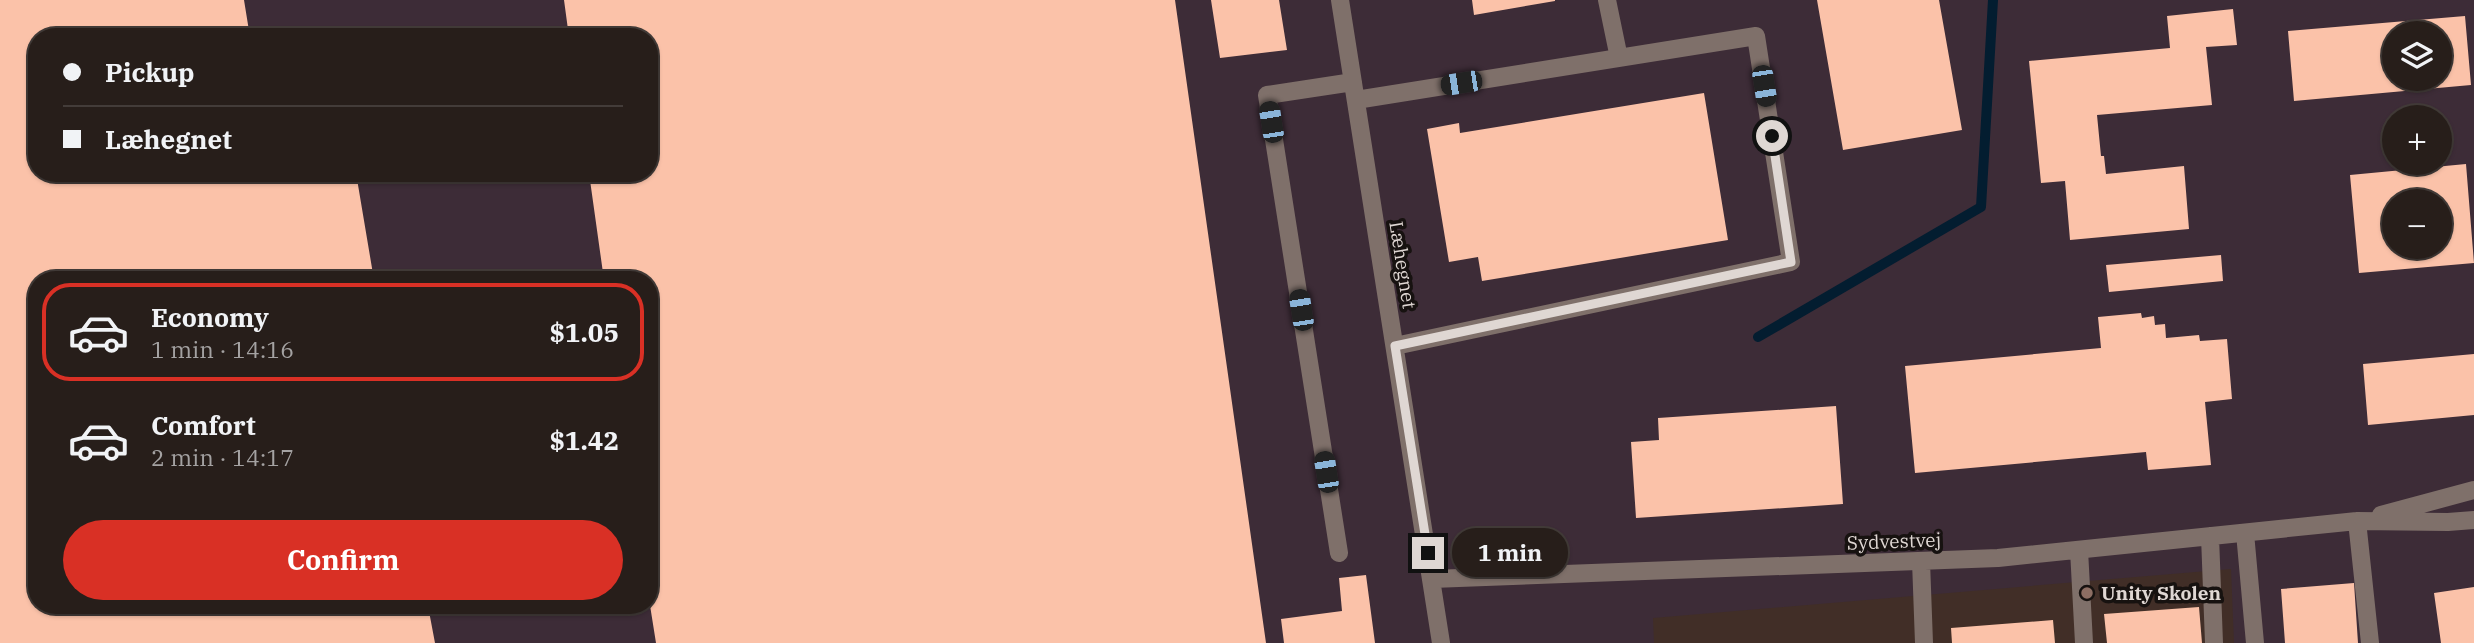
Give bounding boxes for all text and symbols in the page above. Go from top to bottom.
map controls [2382,21,2452,259]
button: layers [2382,21,2452,91]
text: Pickup [105,55,195,89]
car [1751,64,1778,108]
car [1439,69,1484,97]
car [1258,100,1285,144]
button: + [2382,105,2452,175]
route start [1756,120,1788,152]
text: Læhegnet [105,122,232,156]
button: − [2382,189,2452,259]
street label: Læhegnet [1384,219,1422,311]
car [1288,288,1315,332]
text: Economy [151,300,269,334]
icon: car [67,301,130,364]
text: $1.05 [549,315,619,349]
text: 1 min · 14:16 [151,334,294,364]
text: Comfort [151,408,256,442]
icon: car [67,409,130,472]
text: $1.42 [549,423,619,457]
text: 2 min · 14:17 [151,442,294,472]
car [1313,450,1340,494]
button: Confirm [63,520,623,600]
street label: Sydvestvej [1846,527,1942,555]
callout: 1 min [1452,528,1568,578]
route end [1412,537,1444,569]
text: 1 min [1478,537,1542,567]
place label: Unity Skolen [2101,581,2221,605]
marker: Unity Skolen [2079,585,2095,601]

